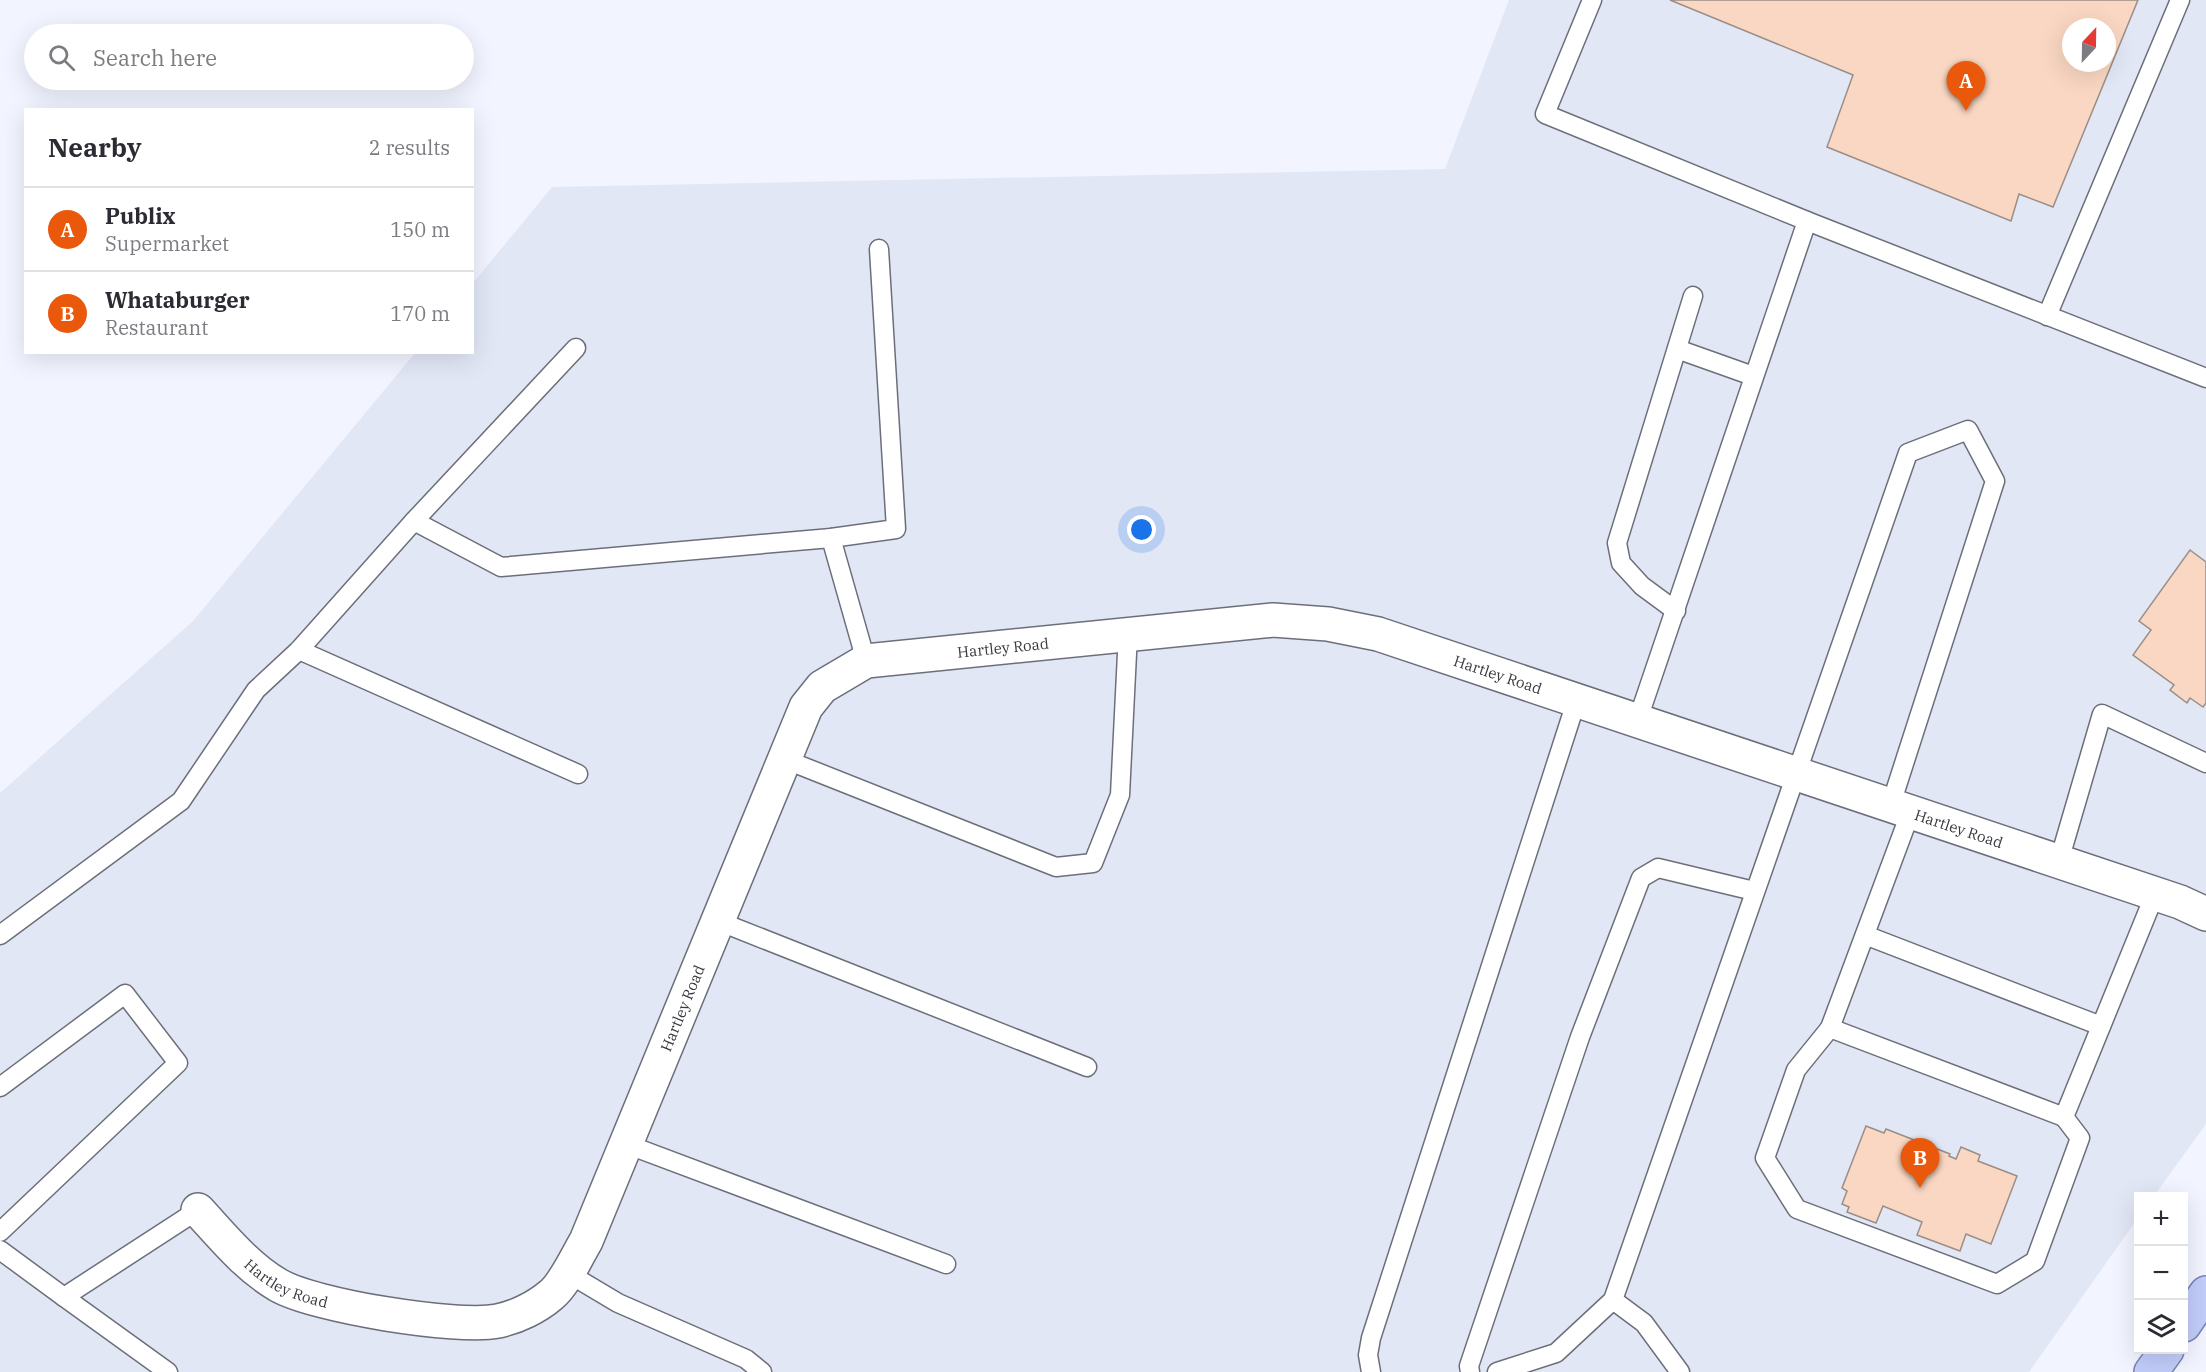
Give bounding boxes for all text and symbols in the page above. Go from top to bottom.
north arrow [2062,18,2116,72]
search box [24,24,474,90]
icon: search [45,41,78,74]
text: Search here [93,43,217,72]
pin: A [1946,62,1986,111]
text: Nearby [48,130,142,164]
text: 2 results [369,134,450,161]
text: Publix [105,201,175,230]
text: A [61,216,74,243]
text: 150 m [390,216,450,243]
text: Supermarket [105,230,229,257]
text: Whataburger [105,285,250,314]
text: B [60,300,75,327]
text: 170 m [390,300,450,327]
text: Restaurant [105,314,208,341]
your location [1127,515,1156,544]
street label: Hartley Road [956,633,1050,661]
street label: Hartley Road [1451,651,1545,698]
street label: Hartley Road [1912,805,2005,852]
street label: Hartley Road [656,962,708,1054]
pin: B [1900,1138,1940,1188]
map controls [2134,1192,2188,1354]
button: + [2134,1192,2188,1246]
button: − [2134,1246,2188,1300]
street label: Hartley Road [241,1254,330,1311]
button: layers [2134,1300,2188,1354]

